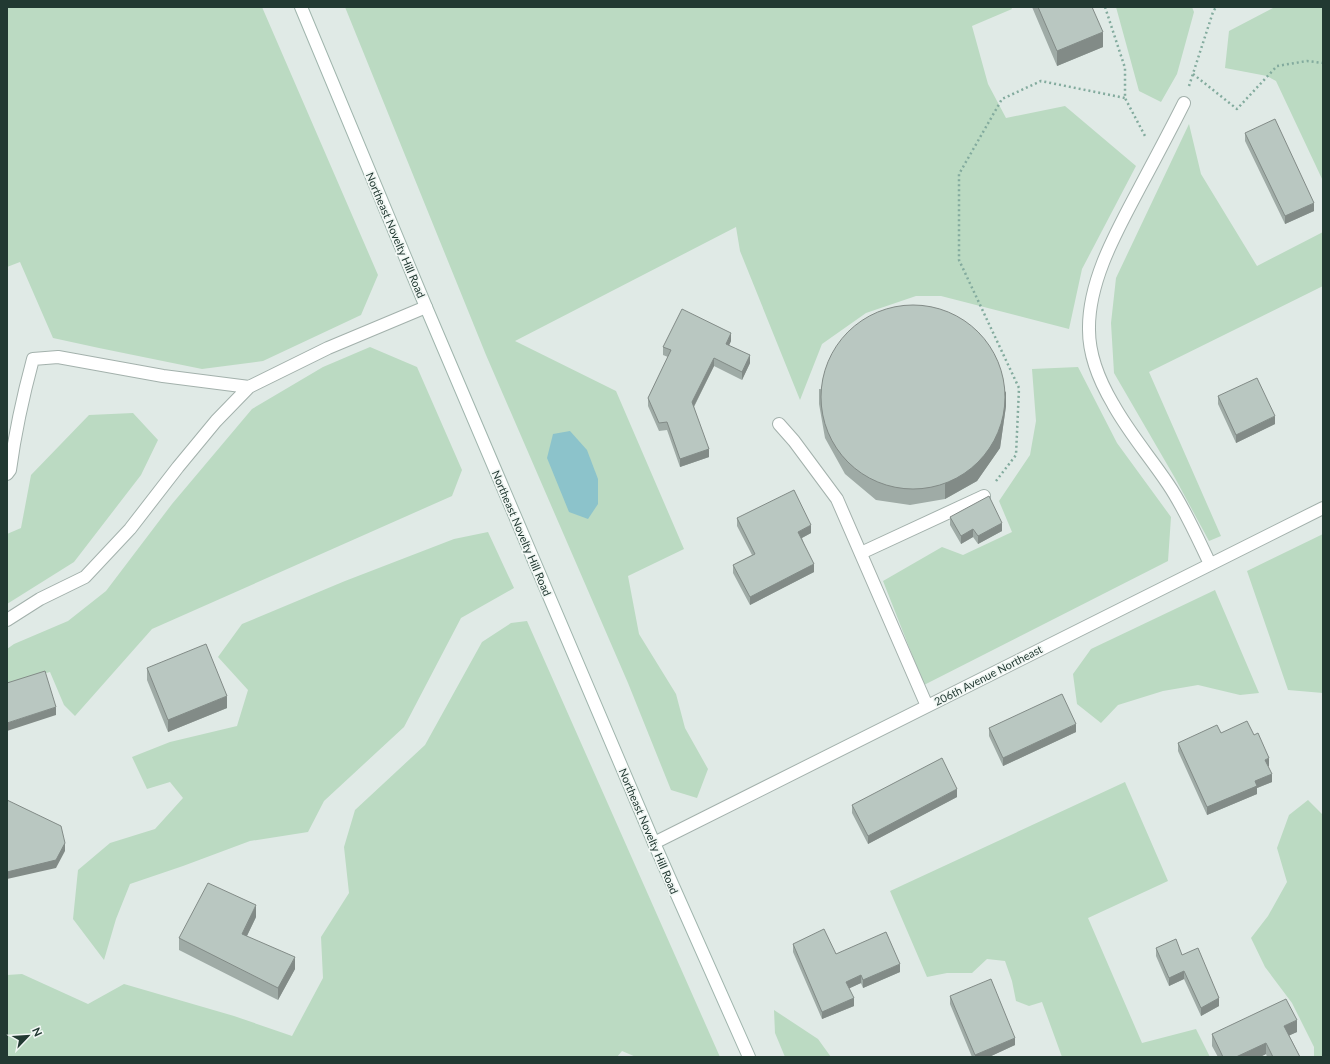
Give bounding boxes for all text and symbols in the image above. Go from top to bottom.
street label: Northeast Novelty Hill Road [364,170,428,300]
street label: Northeast Novelty Hill Road [490,468,554,598]
street label: 206th Avenue Northeast [932,642,1044,708]
street label: Northeast Novelty Hill Road [617,766,681,896]
north arrow [8,1016,48,1056]
text: N [30,1025,45,1038]

